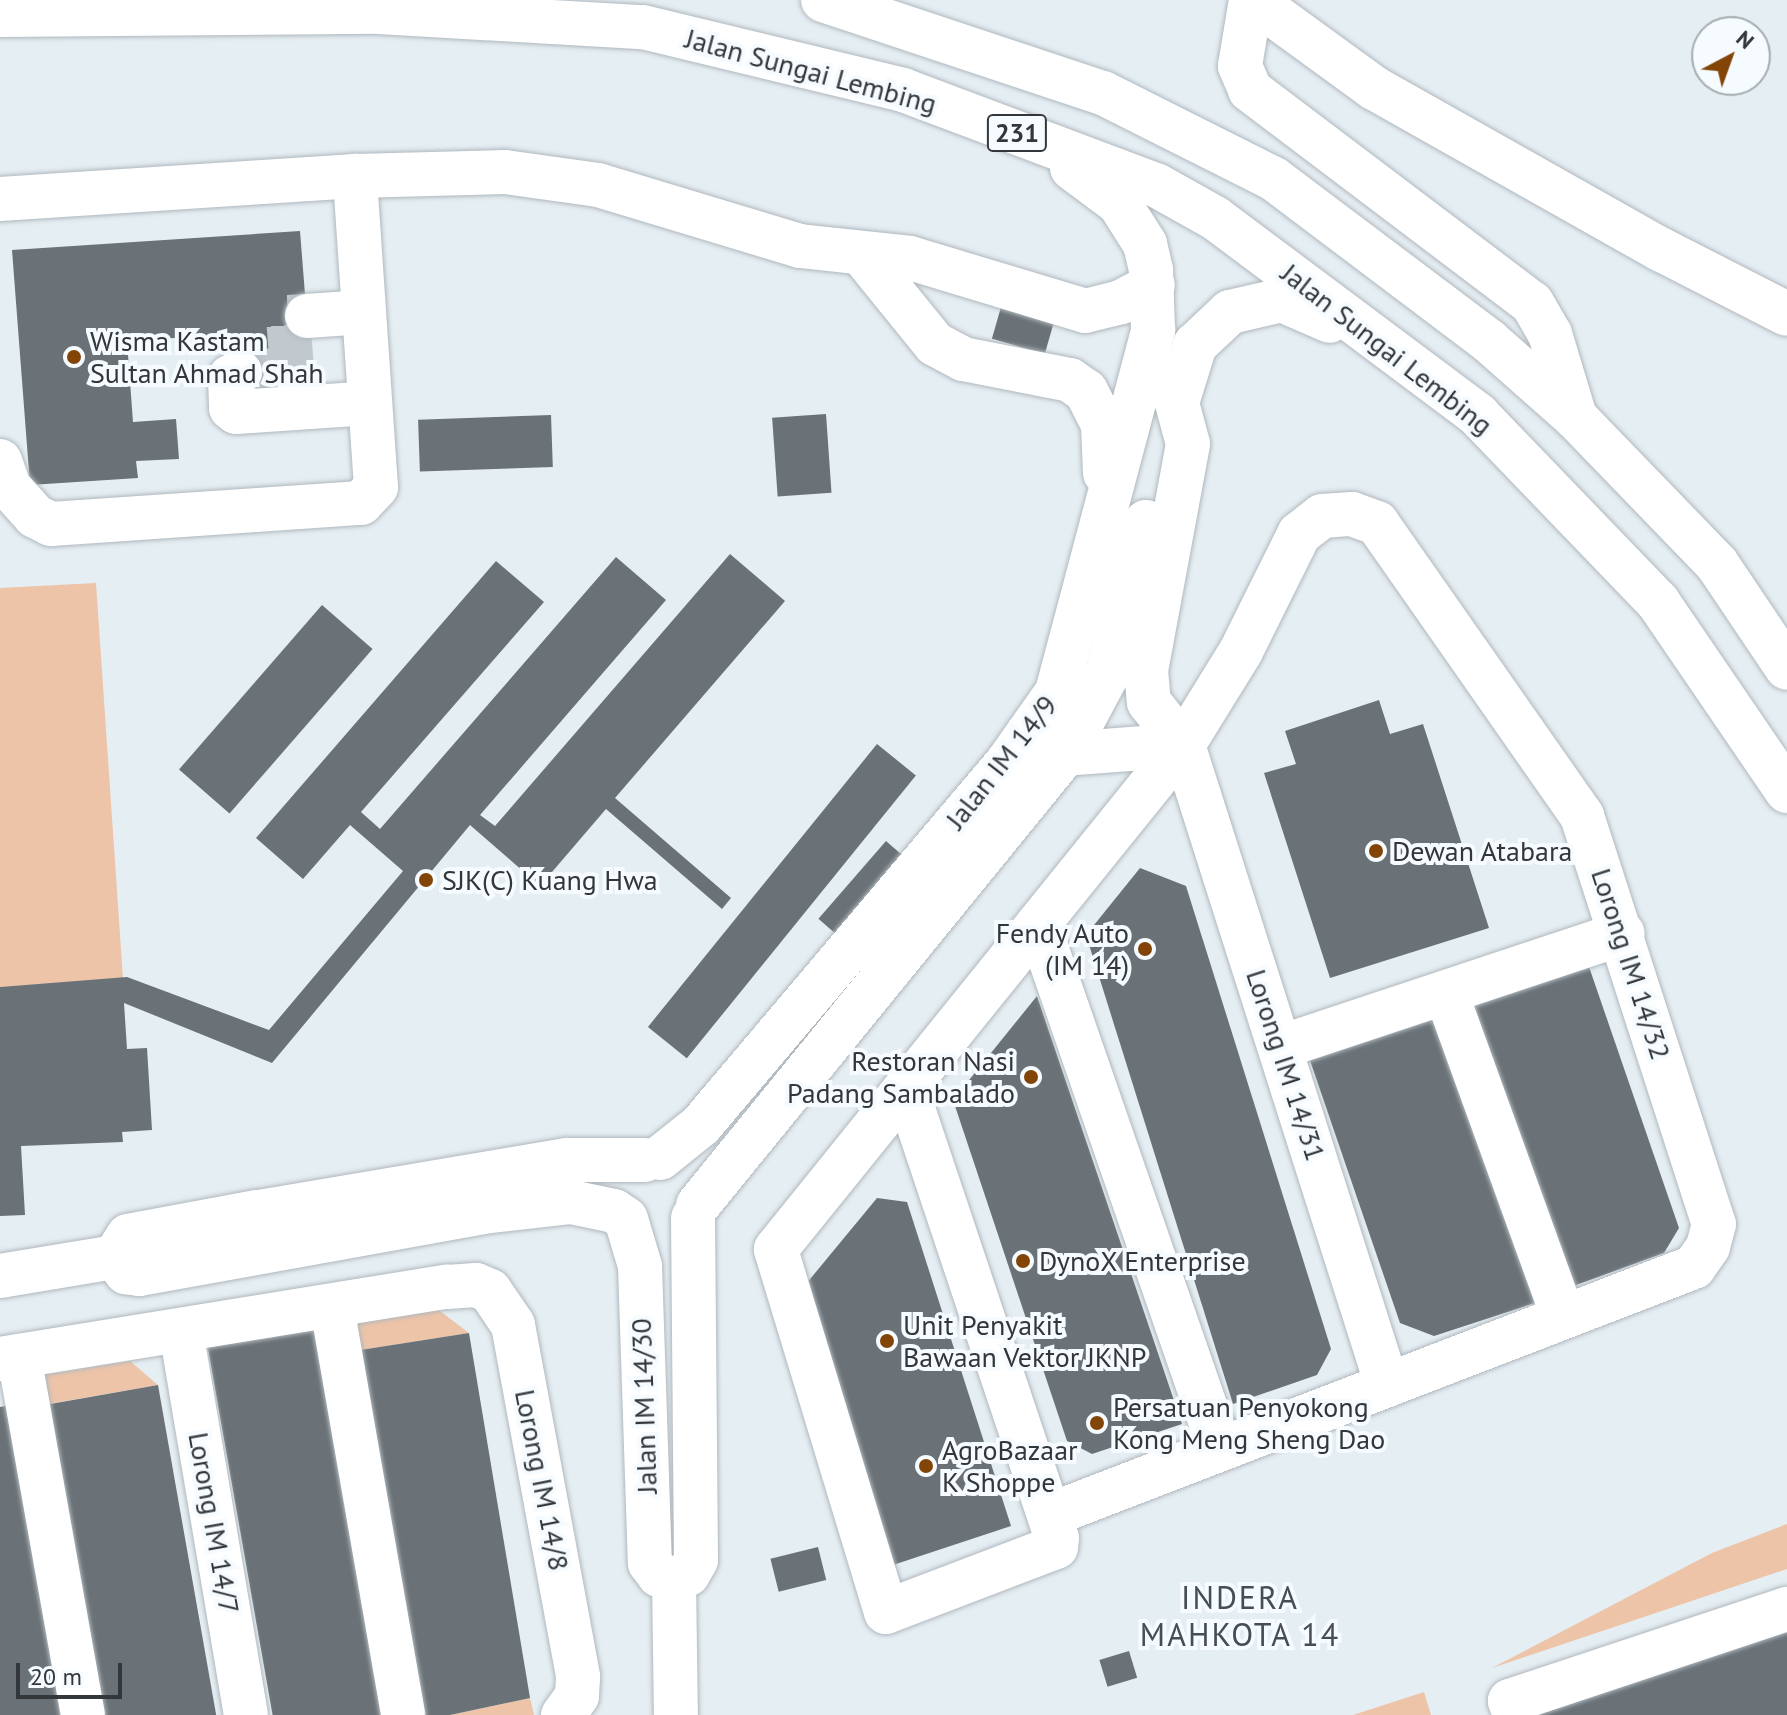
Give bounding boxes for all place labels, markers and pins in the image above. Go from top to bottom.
place label: Wisma Kastam Sultan Ahmad Shah [90,324,325,390]
marker: Wisma Kastam Sultan Ahmad Shah [65,348,83,366]
place label: Dewan Atabara [1392,834,1573,868]
marker: Dewan Atabara [1367,842,1385,860]
place label: SJK(C) Kuang Hwa [442,863,658,897]
marker: SJK(C) Kuang Hwa [417,871,435,889]
place label: Fendy Auto (IM 14) [994,916,1129,982]
marker: Fendy Auto (IM 14) [1136,940,1154,958]
place label: Restoran Nasi Padang Sambalado [787,1044,1015,1110]
marker: Restoran Nasi Padang Sambalado [1022,1068,1040,1086]
place label: DynoX Enterprise [1039,1244,1246,1278]
marker: DynoX Enterprise [1014,1252,1032,1270]
place label: Unit Penyakit Bawaan Vektor JKNP [903,1308,1147,1374]
marker: Unit Penyakit Bawaan Vektor JKNP [878,1332,896,1350]
place label: Persatuan Penyokong Kong Meng Sheng Dao [1113,1390,1385,1456]
marker: Persatuan Penyokong Kong Meng Sheng Dao [1088,1414,1106,1432]
place label: AgroBazaar K Shoppe [942,1433,1078,1499]
marker: AgroBazaar K Shoppe [917,1457,935,1475]

